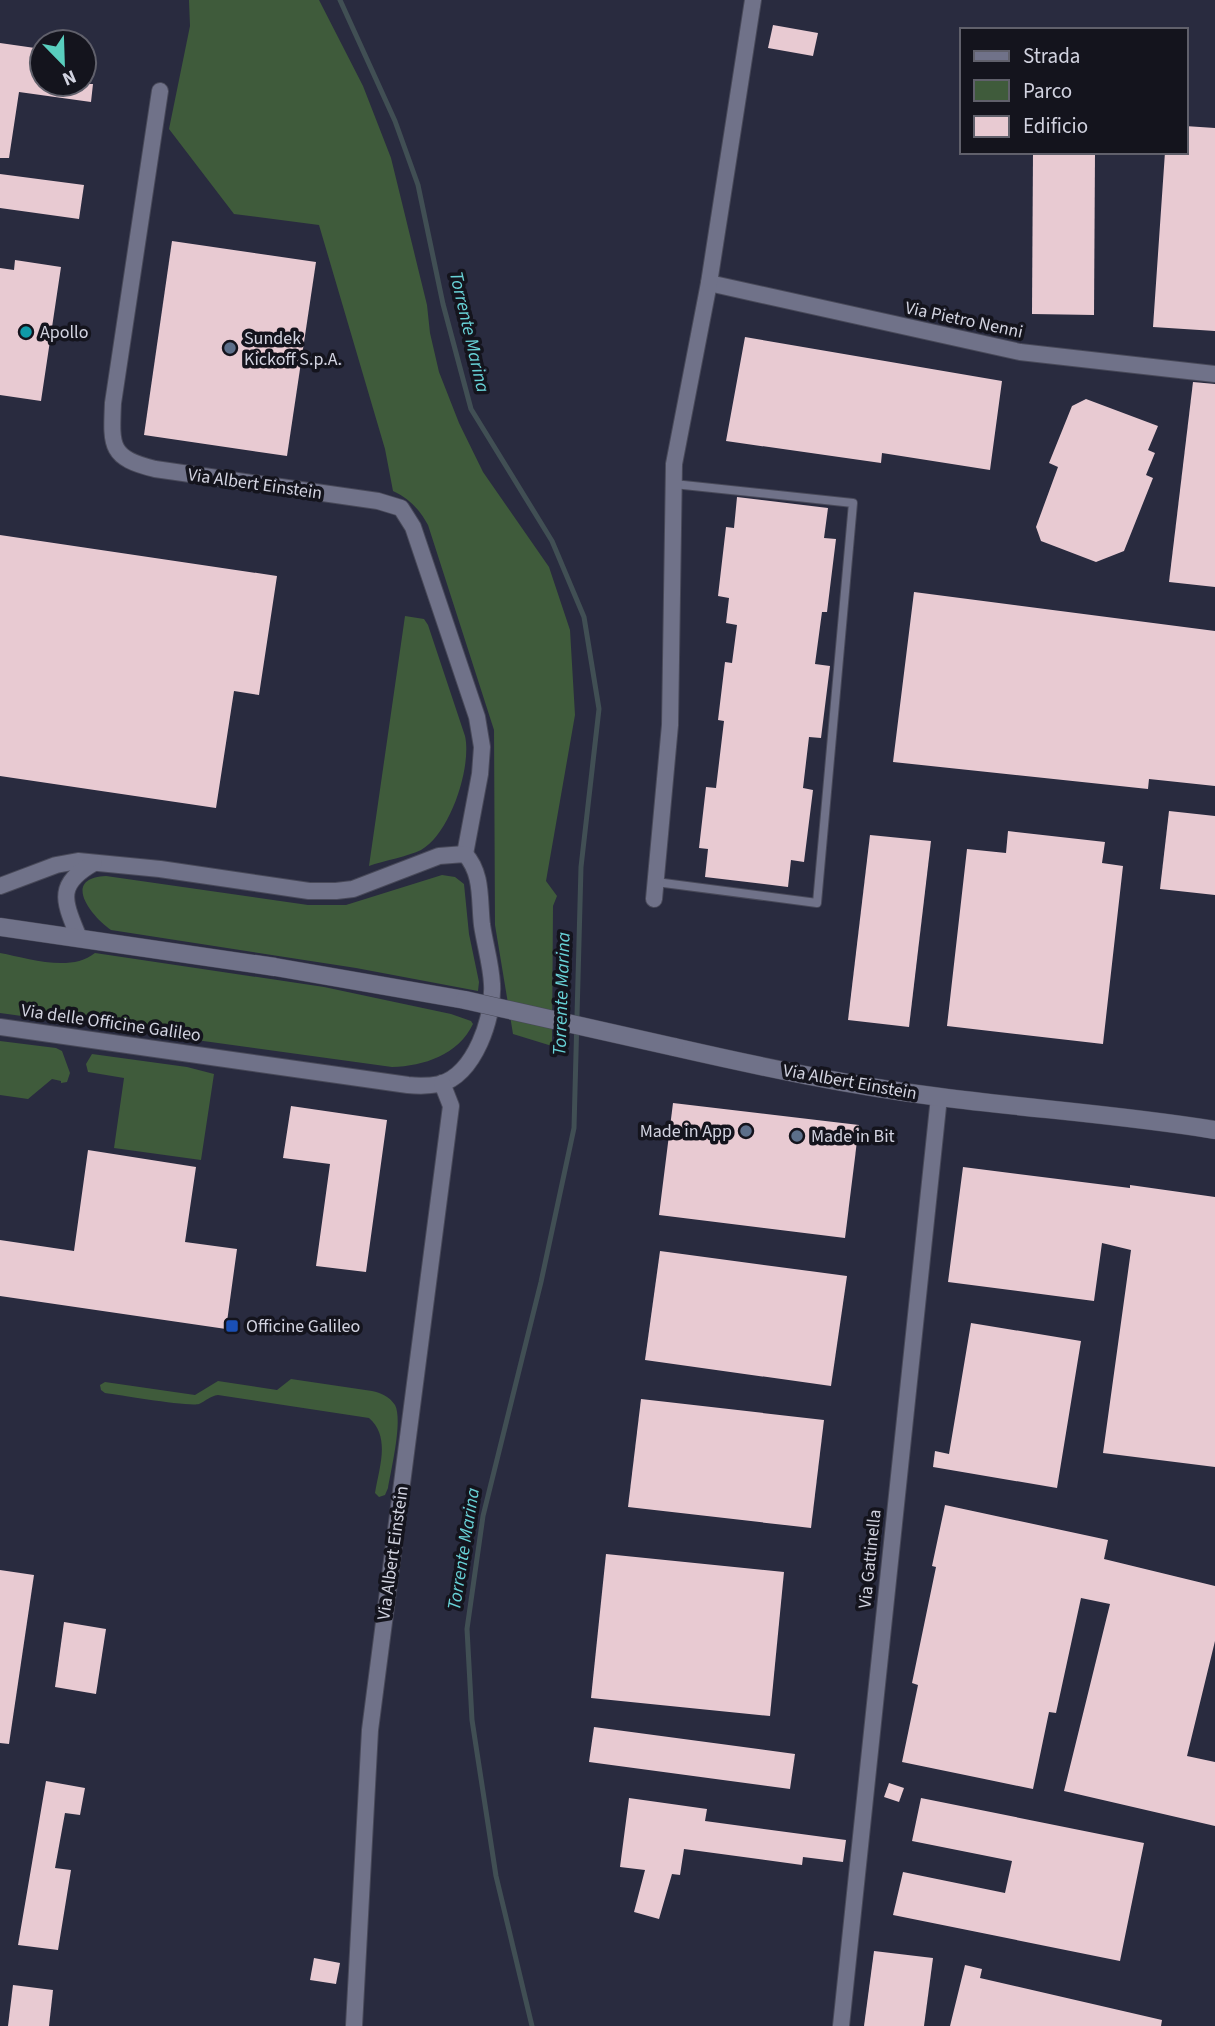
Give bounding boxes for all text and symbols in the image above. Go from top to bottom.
north arrow [28,28,98,98]
legend [960,28,1187,154]
text: Strada [1023,41,1080,71]
text: N [58,62,80,92]
text: Parco [1023,76,1072,106]
text: Edificio [1023,111,1088,141]
water label: Torrente Marina [442,269,496,395]
street label: Via Pietro Nenni [903,295,1025,345]
place label: Apollo [40,320,88,345]
marker: Apollo [18,324,34,340]
place label: Sundek Kickoff S.p.A. [244,326,342,372]
marker: Sundek Kickoff S.p.A. [222,340,238,356]
street label: Via Albert Einstein [186,462,324,506]
water label: Torrente Marina [546,932,578,1056]
street label: Via delle Officine Galileo [20,998,202,1048]
street label: Via Albert Einstein [781,1058,919,1106]
place label: Made in App [640,1119,732,1144]
marker: Made in App [738,1123,754,1139]
place label: Made in Bit [811,1124,895,1149]
marker: Made in Bit [789,1128,805,1144]
place label: Officine Galileo [246,1314,360,1339]
marker: Officine Galileo [224,1318,240,1334]
street label: Via Albert Einstein [371,1484,415,1622]
water label: Torrente Marina [441,1486,487,1612]
street label: Via Gattinella [852,1508,888,1610]

